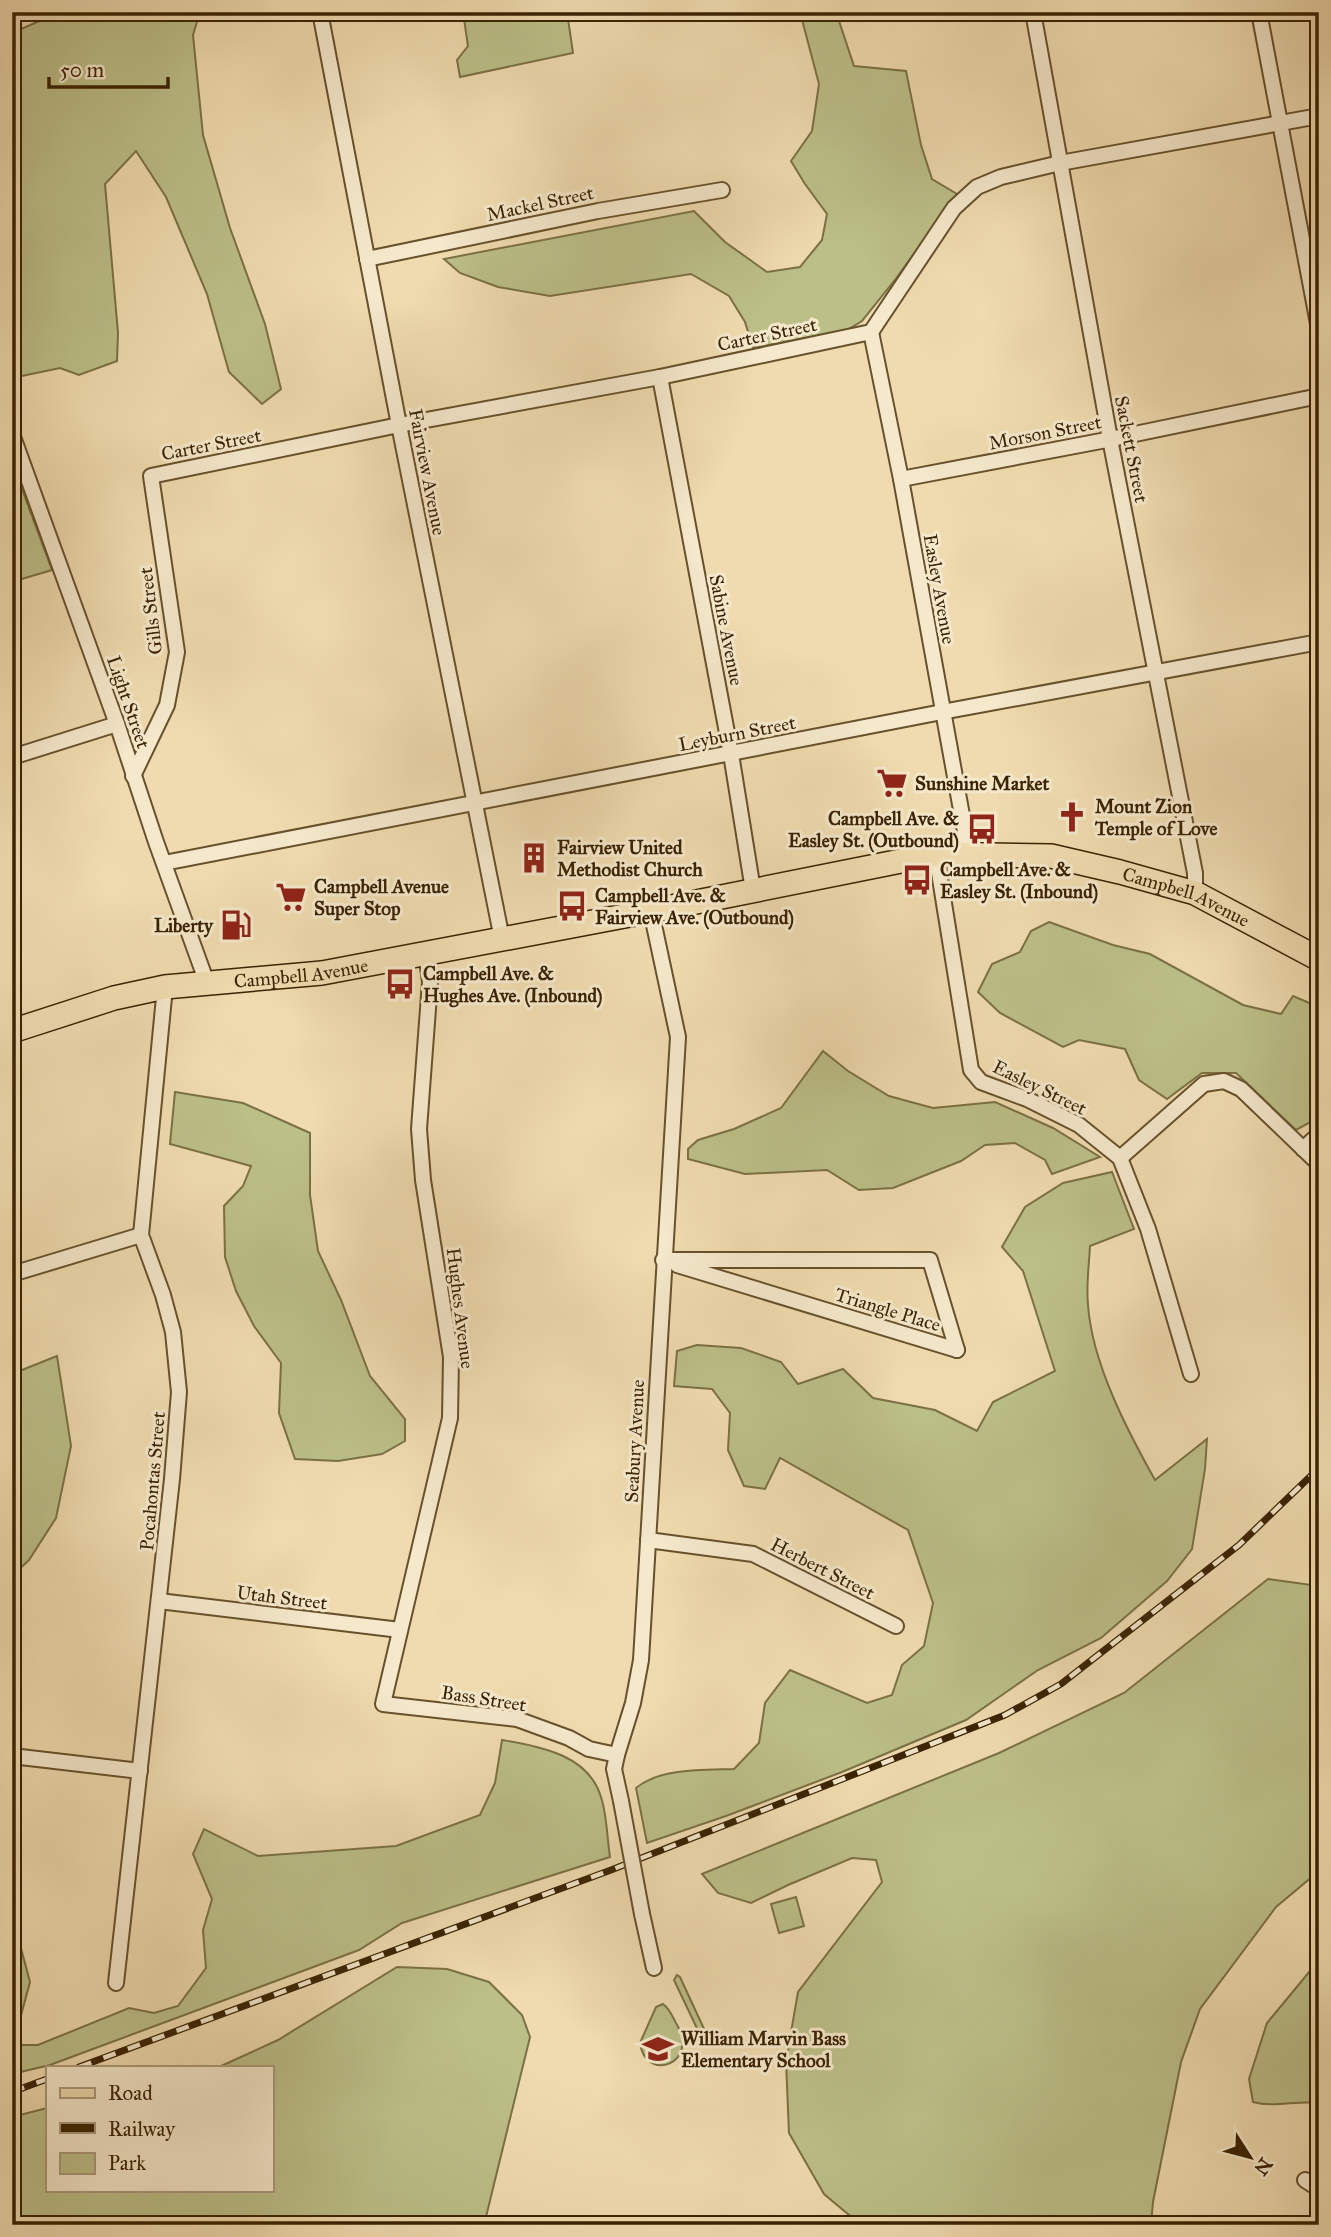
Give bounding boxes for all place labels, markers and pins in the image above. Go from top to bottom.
supermarket icon: Sunshine Market [875,766,909,800]
place label: Sunshine Market [915,772,1049,795]
place label: Mount Zion Temple of Love [1094,795,1217,841]
church icon: Mount Zion Temple of Love [1055,800,1089,834]
place label: Campbell Ave. & Easley St. (Outbound) [788,807,959,853]
bus stop icon: Campbell Ave. & Easley St. (Outbound) [965,812,999,846]
place label: Fairview United Methodist Church [557,836,703,881]
building icon: Fairview United Methodist Church [517,841,551,875]
place label: Campbell Ave. & Easley St. (Inbound) [940,858,1098,904]
bus stop icon: Campbell Ave. & Easley St. (Inbound) [900,863,934,897]
place label: Campbell Avenue Super Stop [314,875,449,921]
supermarket icon: Campbell Avenue Super Stop [274,880,308,914]
place label: Campbell Ave. & Fairview Ave. (Outbound) [595,884,794,930]
bus stop icon: Campbell Ave. & Fairview Ave. (Outbound) [555,889,589,923]
fuel station icon: Liberty [219,908,253,942]
place label: Liberty [154,914,214,938]
place label: Campbell Ave. & Hughes Ave. (Inbound) [423,962,603,1008]
bus stop icon: Campbell Ave. & Hughes Ave. (Inbound) [383,967,417,1001]
place label: William Marvin Bass Elementary School [681,2027,846,2073]
school or university icon: William Marvin Bass Elementary School [641,2032,675,2066]

